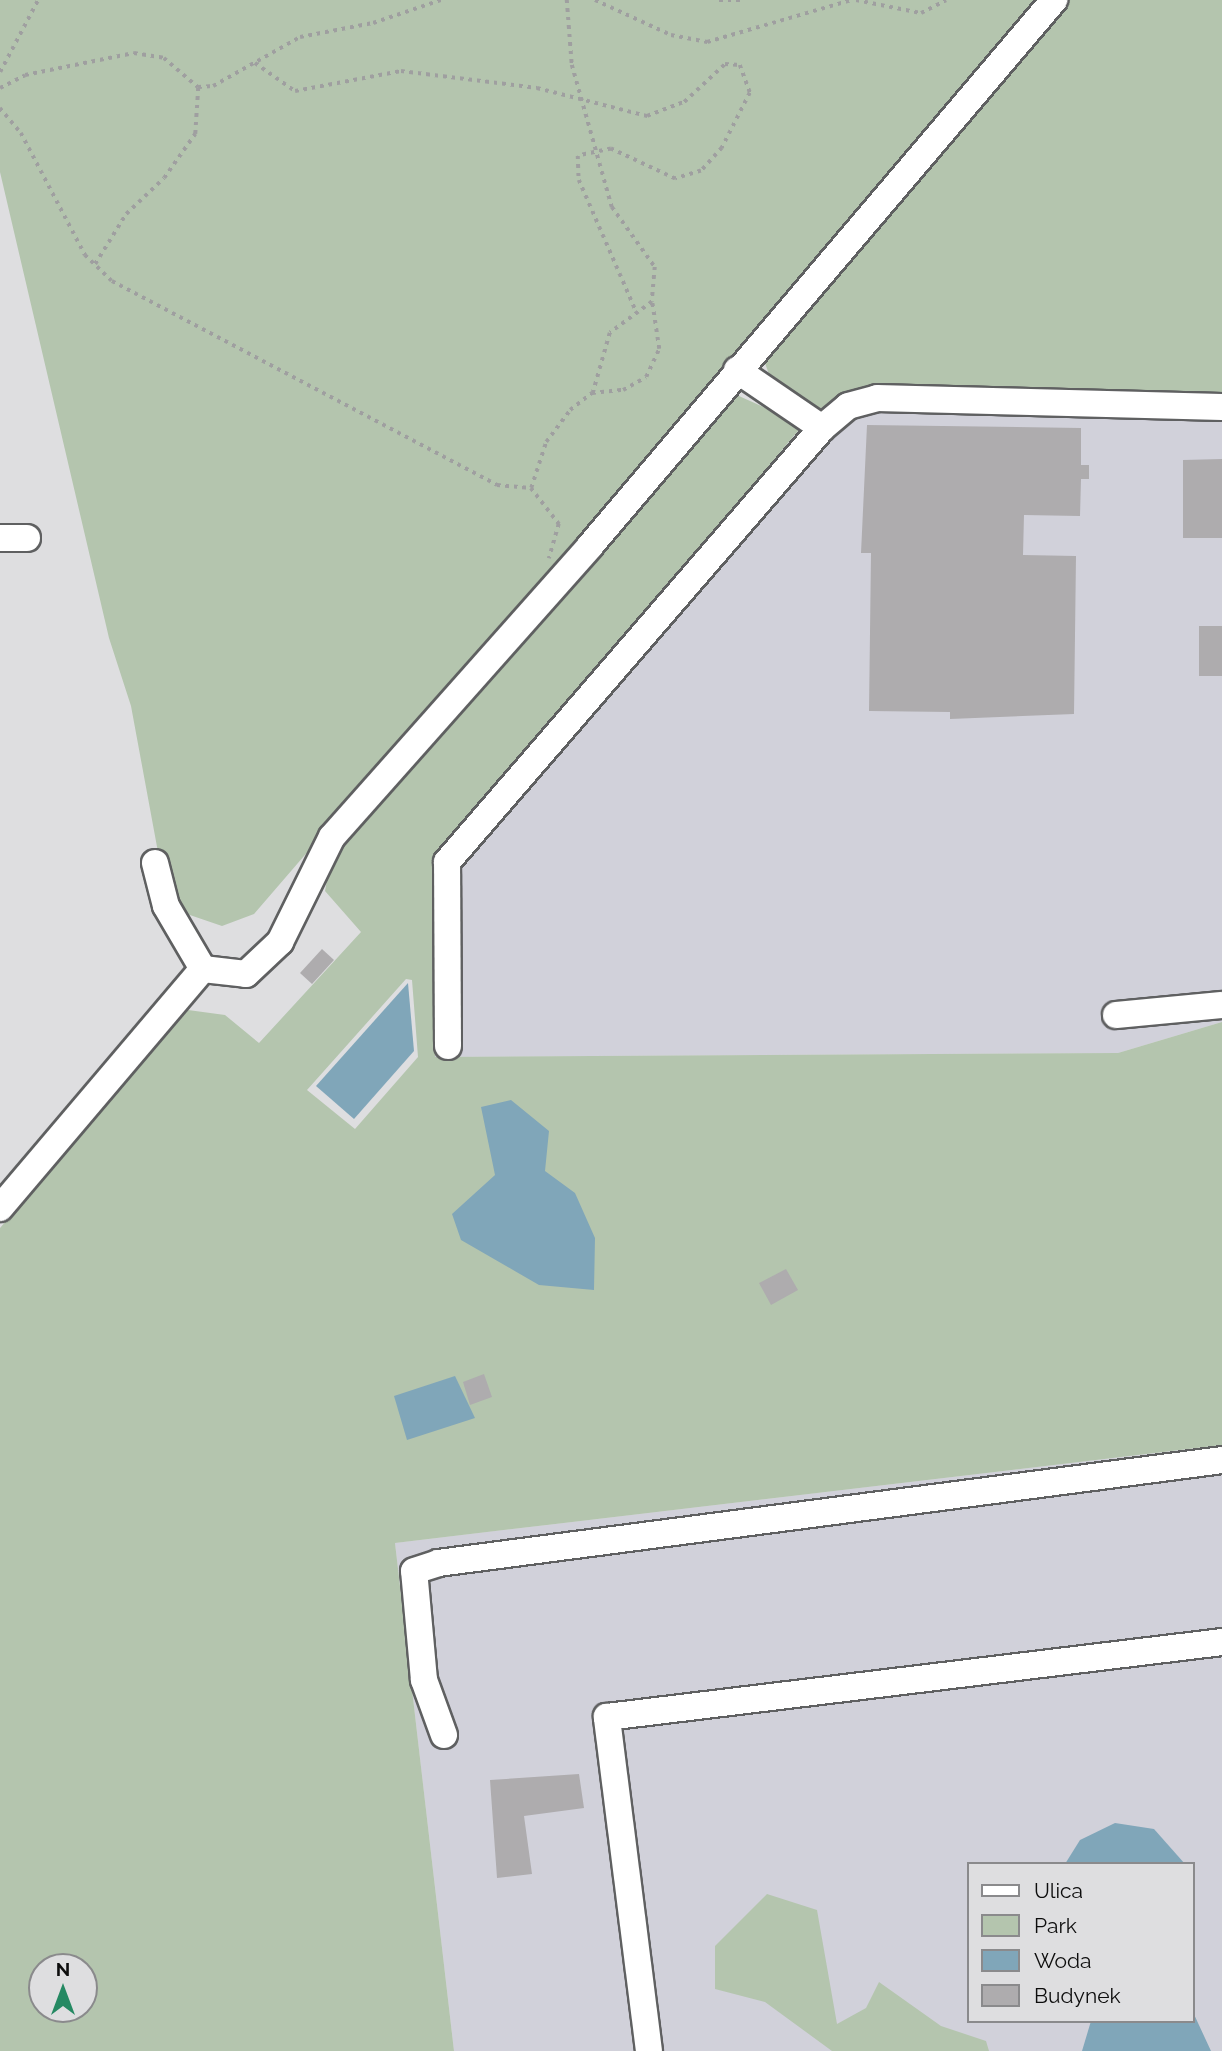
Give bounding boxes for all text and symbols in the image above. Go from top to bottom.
legend [967,1862,1194,2023]
text: Ulica [1034,1878,1083,1903]
text: Park [1034,1913,1077,1938]
text: Woda [1034,1948,1092,1973]
north arrow [28,1953,98,2023]
text: N [56,1958,70,1980]
text: Budynek [1034,1983,1121,2008]

